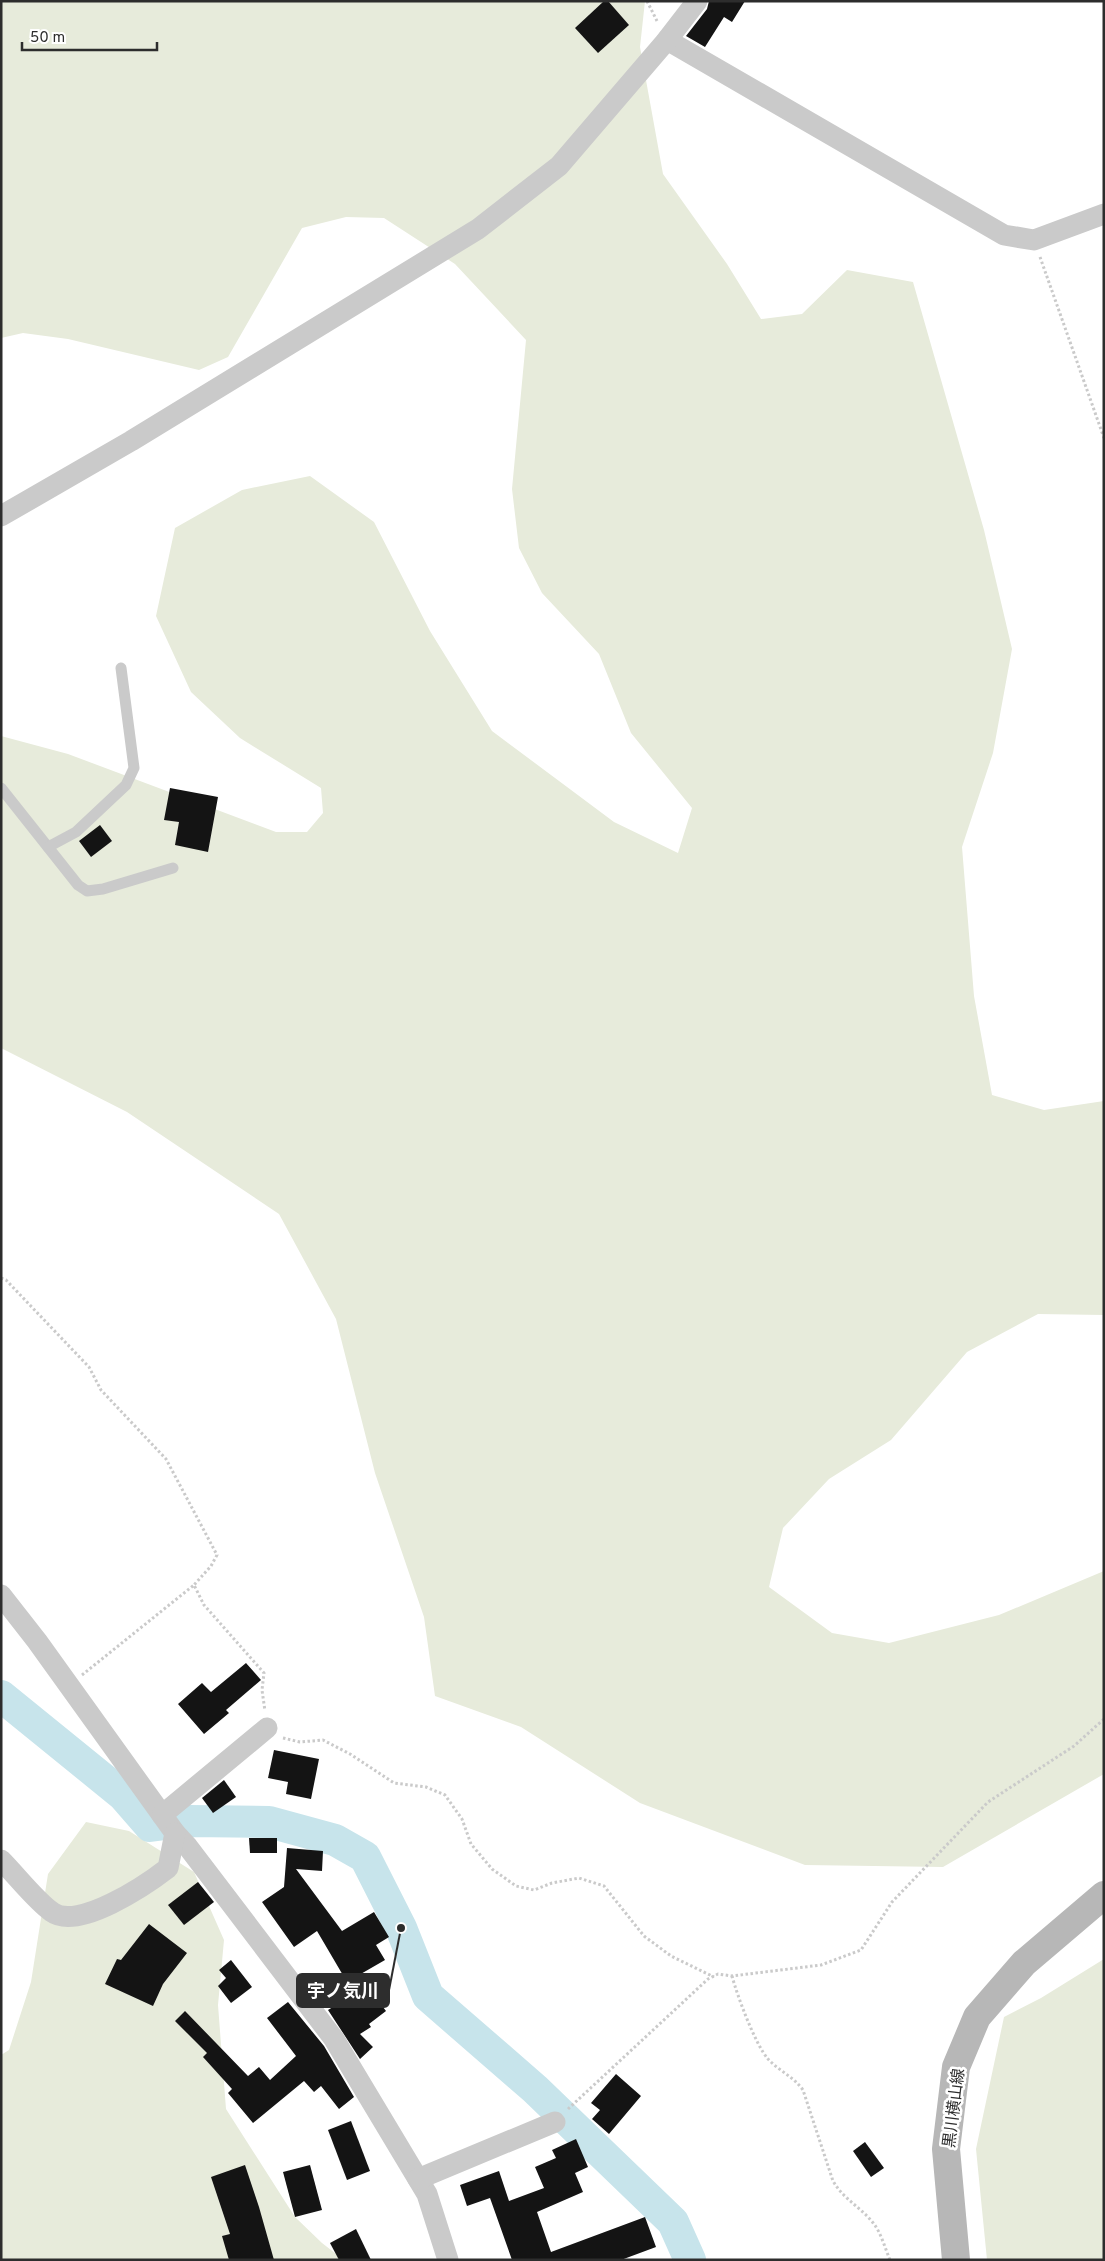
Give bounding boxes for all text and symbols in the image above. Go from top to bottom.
scale bar [22,20,158,52]
text: 50 m [30,29,65,48]
callout: 宇ノ気川 [297,1974,389,2007]
text: 宇ノ気川 [307,1981,379,2004]
street label: 黒川横山線 [940,2067,970,2149]

